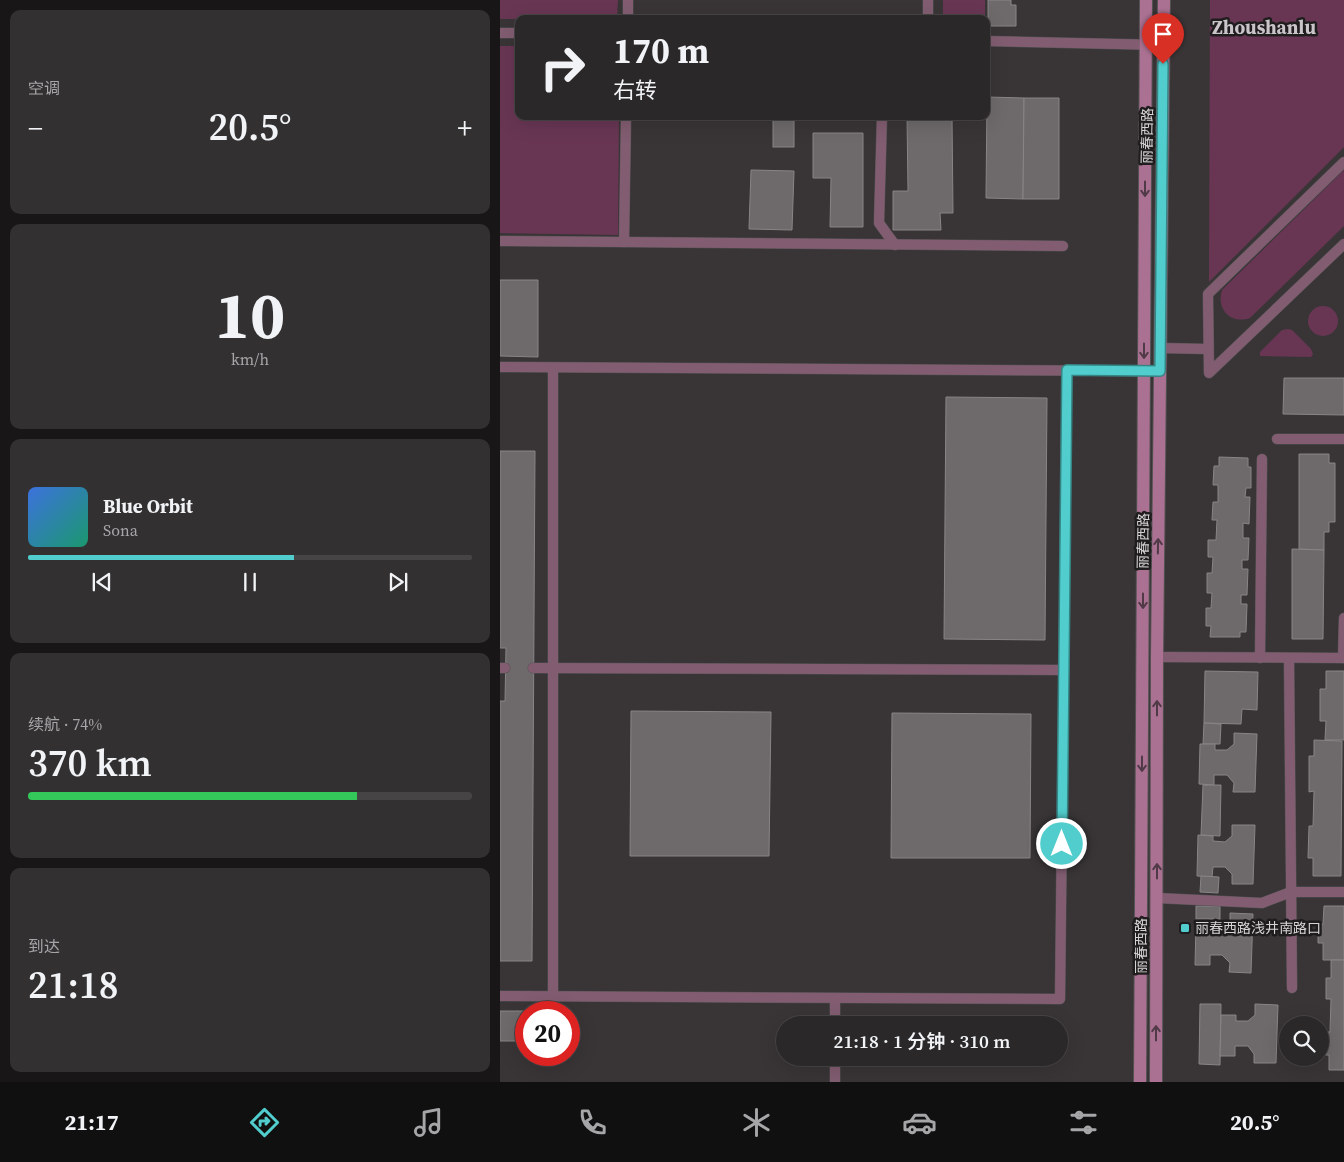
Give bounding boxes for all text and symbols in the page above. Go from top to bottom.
pin [1142,13,1184,64]
district label: Zhoushanlu [1212,14,1316,40]
icon: arrive [1149,20,1177,48]
text: 170 m [613,27,709,75]
icon: right [530,35,595,100]
text: 右转 [613,75,657,105]
text: 空调 [28,77,60,99]
text: 20.5° [208,101,292,153]
street label: 丽春西路 [1137,108,1157,164]
text: − [28,109,43,147]
text: + [457,109,472,147]
one-way arrow [1140,180,1150,196]
text: 10 [215,271,285,360]
one-way arrow [1139,342,1149,359]
text: km/h [231,348,269,370]
text: Blue Orbit [103,493,193,519]
street label: 丽春西路 [1133,513,1153,569]
text: Sona [103,519,138,541]
one-way arrow [1153,538,1163,554]
icon: previous [88,568,116,596]
icon: pause [236,568,264,596]
icon: next [384,568,412,596]
one-way arrow [1138,592,1148,609]
one-way arrow [1152,701,1162,717]
text: 续航 · 74% [28,713,102,735]
text: 370 km [28,737,152,789]
one-way arrow [1137,755,1147,771]
position arrow [1035,817,1087,869]
one-way arrow [1152,863,1162,880]
street label: 丽春西路 [1131,918,1151,974]
place label: 丽春西路浅井南路口 [1195,918,1321,938]
marker: 丽春西路浅井南路口 [1179,922,1191,934]
text: 到达 [28,935,60,957]
text: 21:18 [28,959,118,1011]
speed limit sign: 20 [515,1001,580,1066]
map controls [1279,1016,1329,1066]
button: search [1279,1016,1329,1066]
one-way arrow [1151,1026,1161,1042]
text: 21:18 · 1 分钟 · 310 m [834,1028,1010,1054]
icon: directions [247,1105,282,1140]
icon: music [411,1105,446,1140]
icon: phone [575,1105,610,1140]
icon: climate [739,1105,774,1140]
icon: car [902,1105,937,1140]
icon: filters [1066,1105,1101,1140]
text: 21:17 [64,1107,119,1137]
text: 20.5° [1230,1107,1280,1137]

